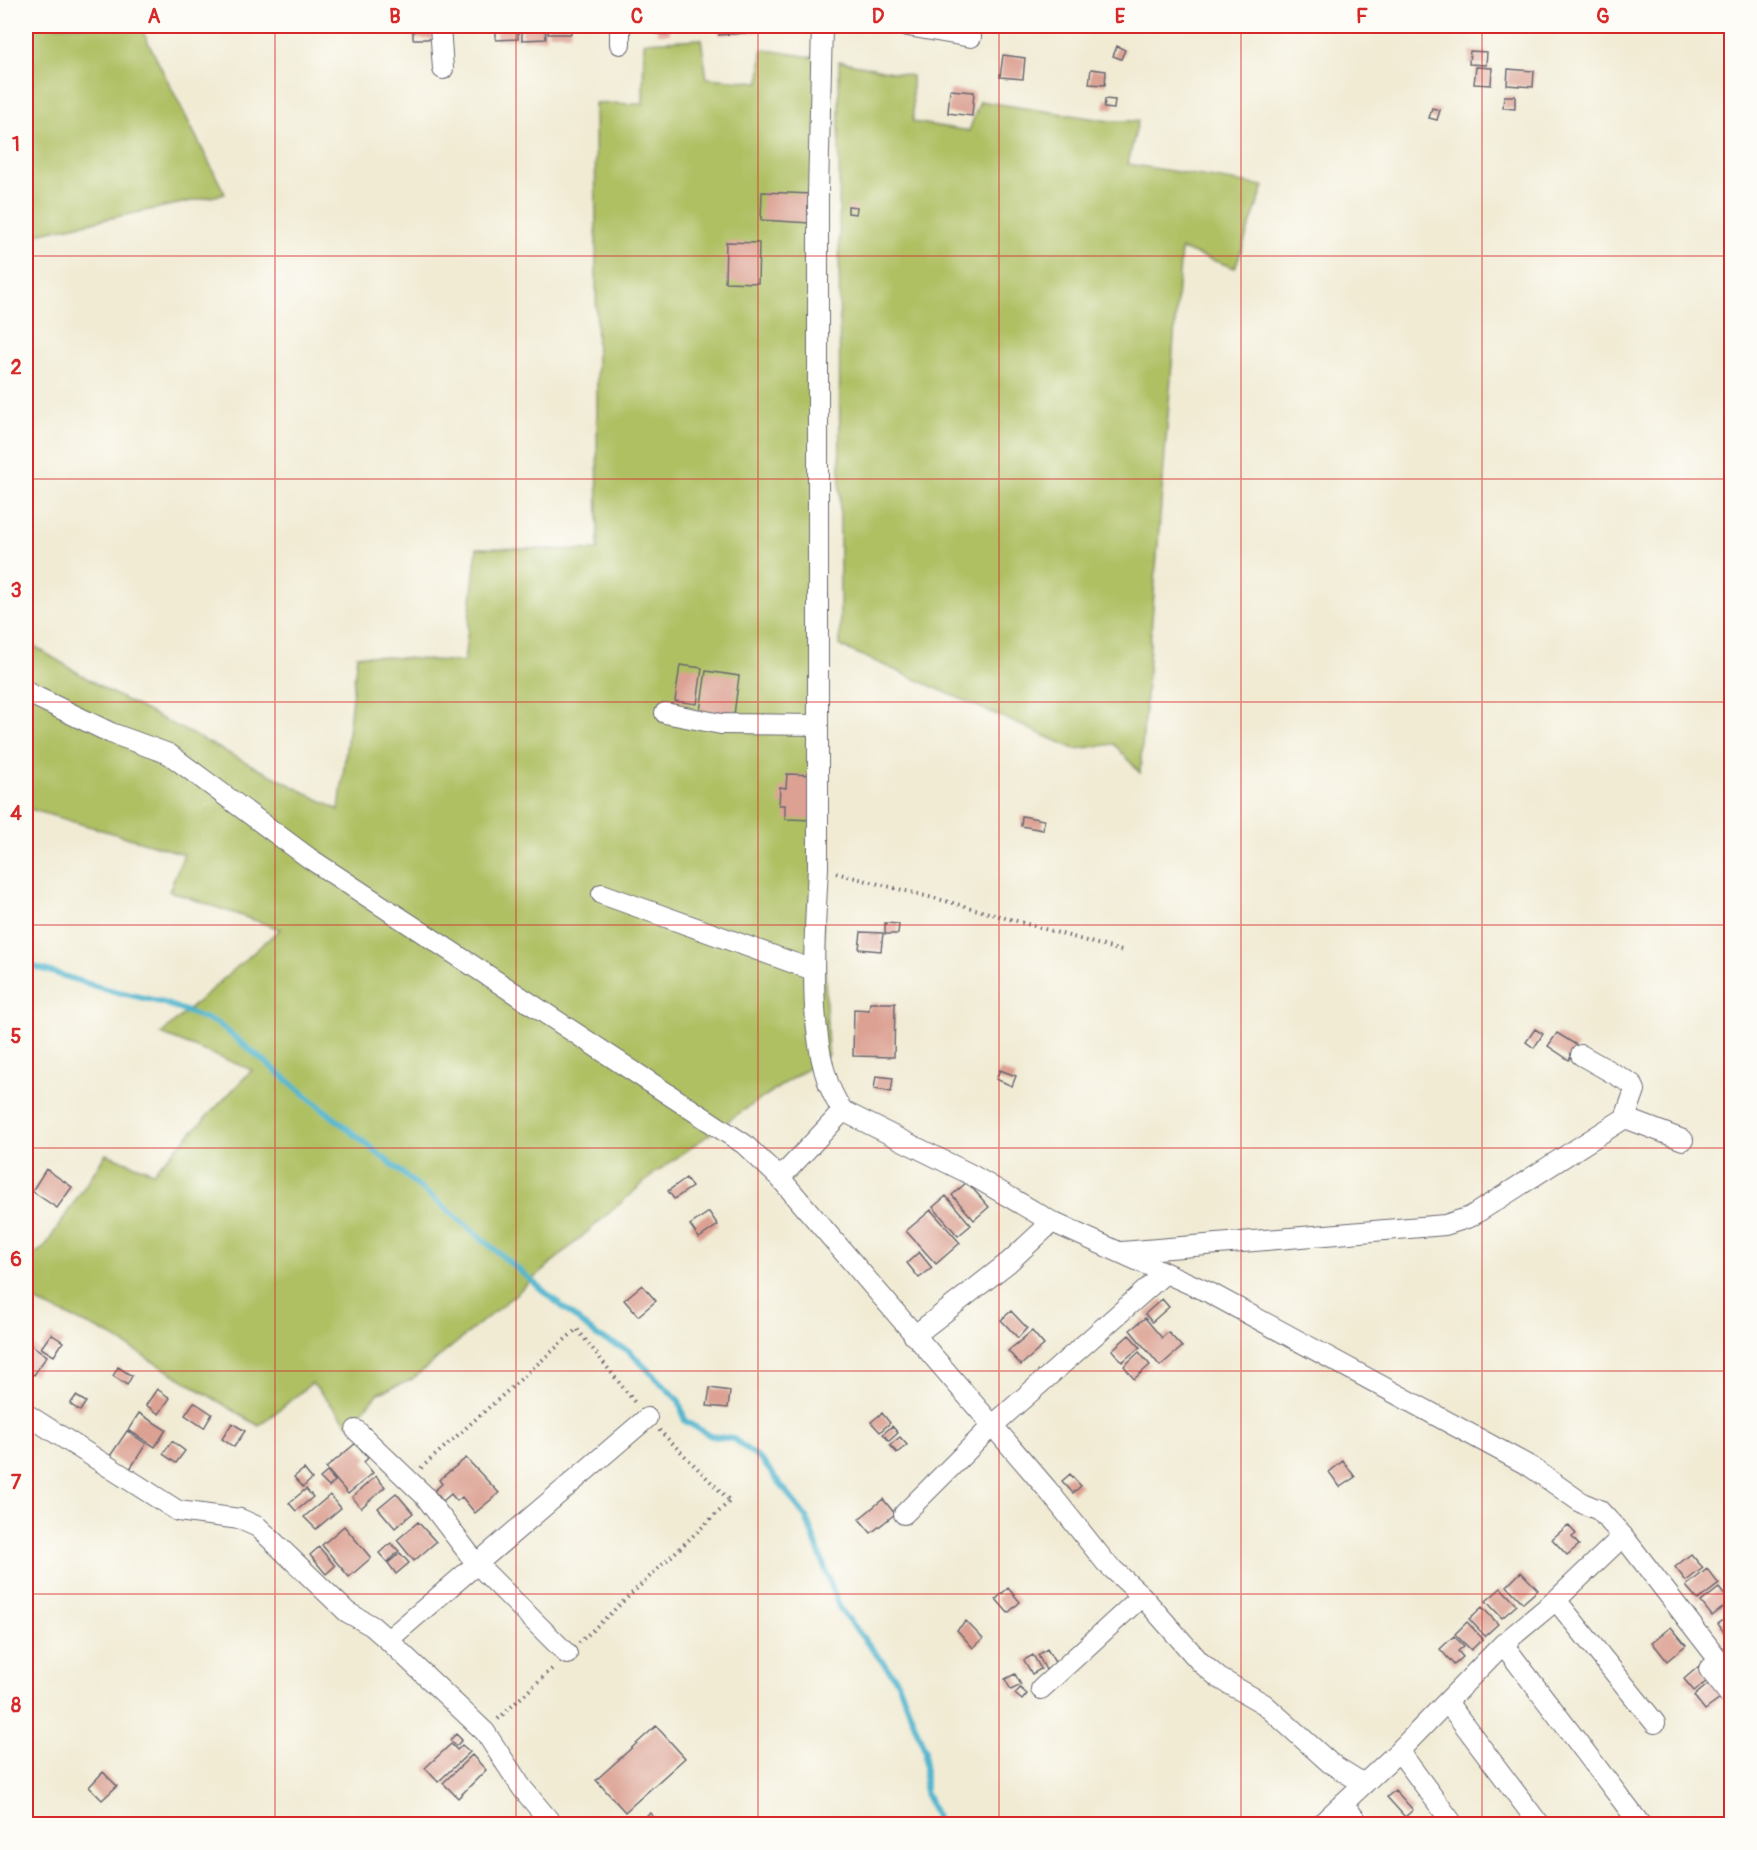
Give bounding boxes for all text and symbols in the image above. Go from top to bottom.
text: A [148,4,161,29]
text: B [389,4,401,29]
text: C [631,4,643,29]
text: D [872,4,885,29]
text: E [1115,4,1126,29]
text: F [1356,4,1368,29]
text: G [1596,4,1610,29]
text: 1 [12,132,20,157]
text: 2 [10,355,22,380]
text: 3 [10,578,22,603]
text: 4 [10,801,22,826]
text: 5 [11,1024,22,1049]
text: 6 [10,1247,22,1272]
text: 7 [11,1470,22,1495]
text: 8 [11,1693,21,1718]

